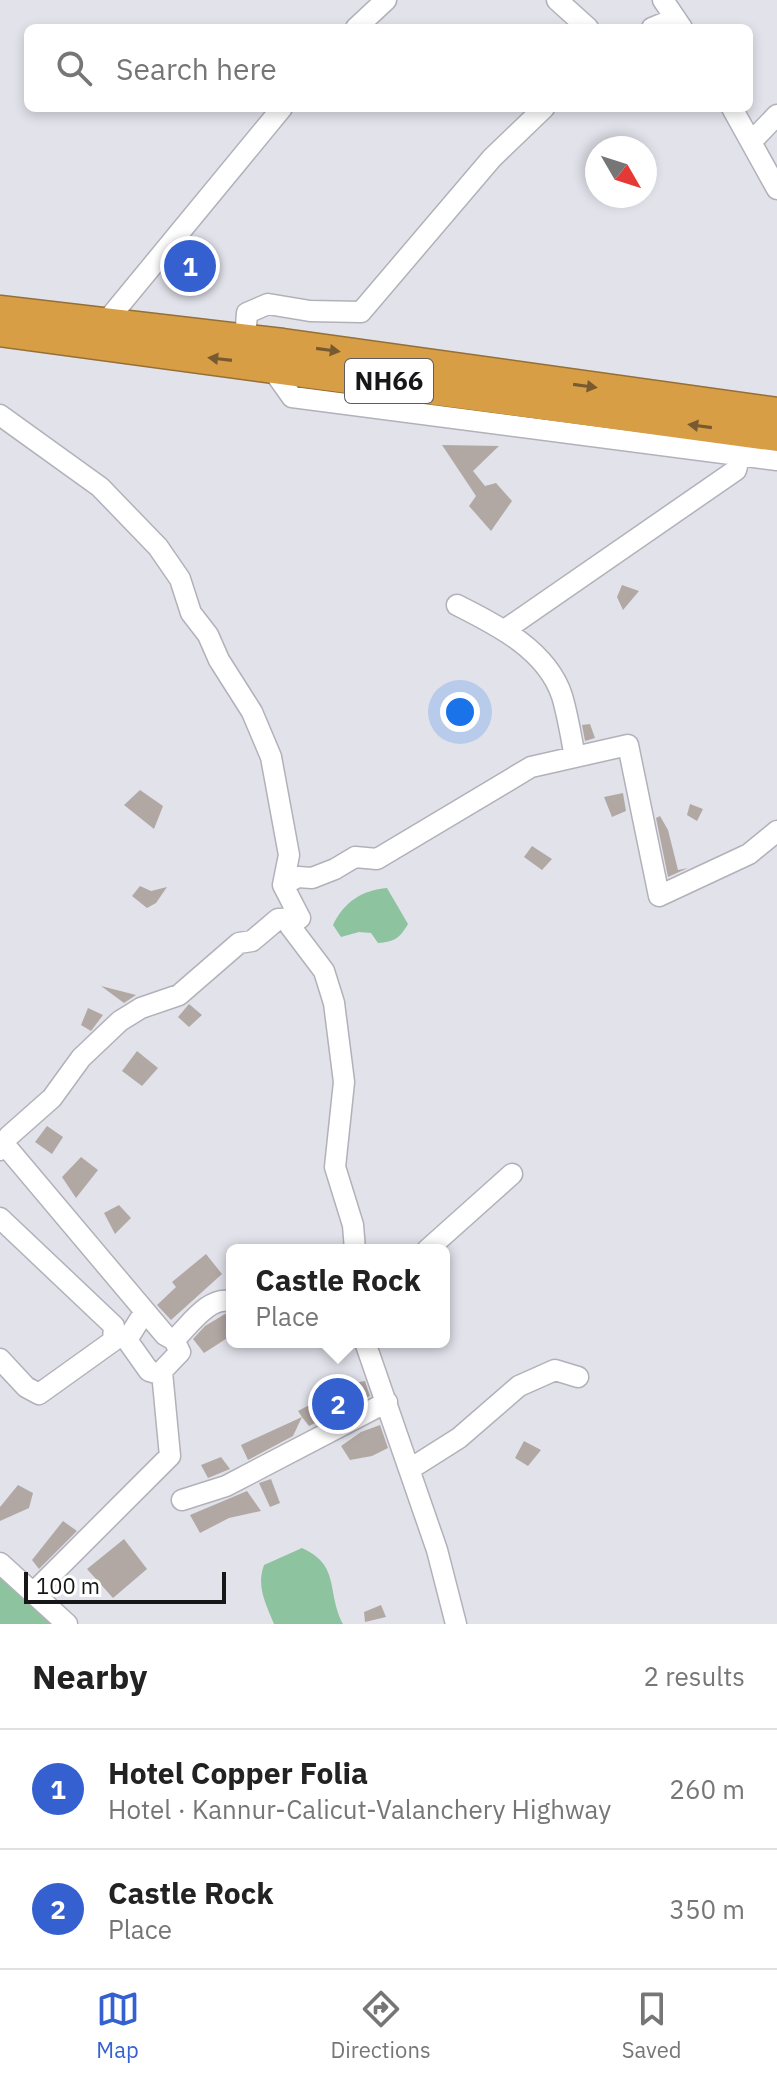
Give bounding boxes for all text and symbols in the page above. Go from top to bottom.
search box [24,24,753,112]
icon: search [52,46,96,90]
text: Search here [116,49,277,88]
north arrow [585,136,657,208]
pin: 1 [164,236,216,296]
one-way arrow [315,344,340,357]
one-way arrow [207,353,232,366]
road number: NH66 [345,359,433,403]
one-way arrow [573,380,598,393]
one-way arrow [687,419,712,432]
your location [440,692,480,732]
popup [226,1244,450,1348]
text: Castle Rock [255,1260,421,1299]
text: Place [255,1299,319,1333]
pin: 2 [312,1374,364,1434]
scale bar [24,1568,226,1604]
text: 100 m [36,1571,100,1600]
text: Nearby [32,1654,147,1698]
text: 2 results [643,1659,745,1693]
text: Hotel Copper Folia [108,1753,368,1792]
text: 1 [50,1772,66,1806]
text: 260 m [669,1772,745,1806]
text: Hotel · Kannur-Calicut-Valanchery Highway [108,1792,611,1826]
text: Castle Rock [108,1873,274,1912]
text: 2 [50,1892,66,1926]
text: 350 m [669,1892,745,1926]
text: Place [108,1912,172,1946]
tab: Map [96,1987,140,2064]
tab: Directions [331,1987,431,2064]
tab: Saved [622,1987,681,2064]

